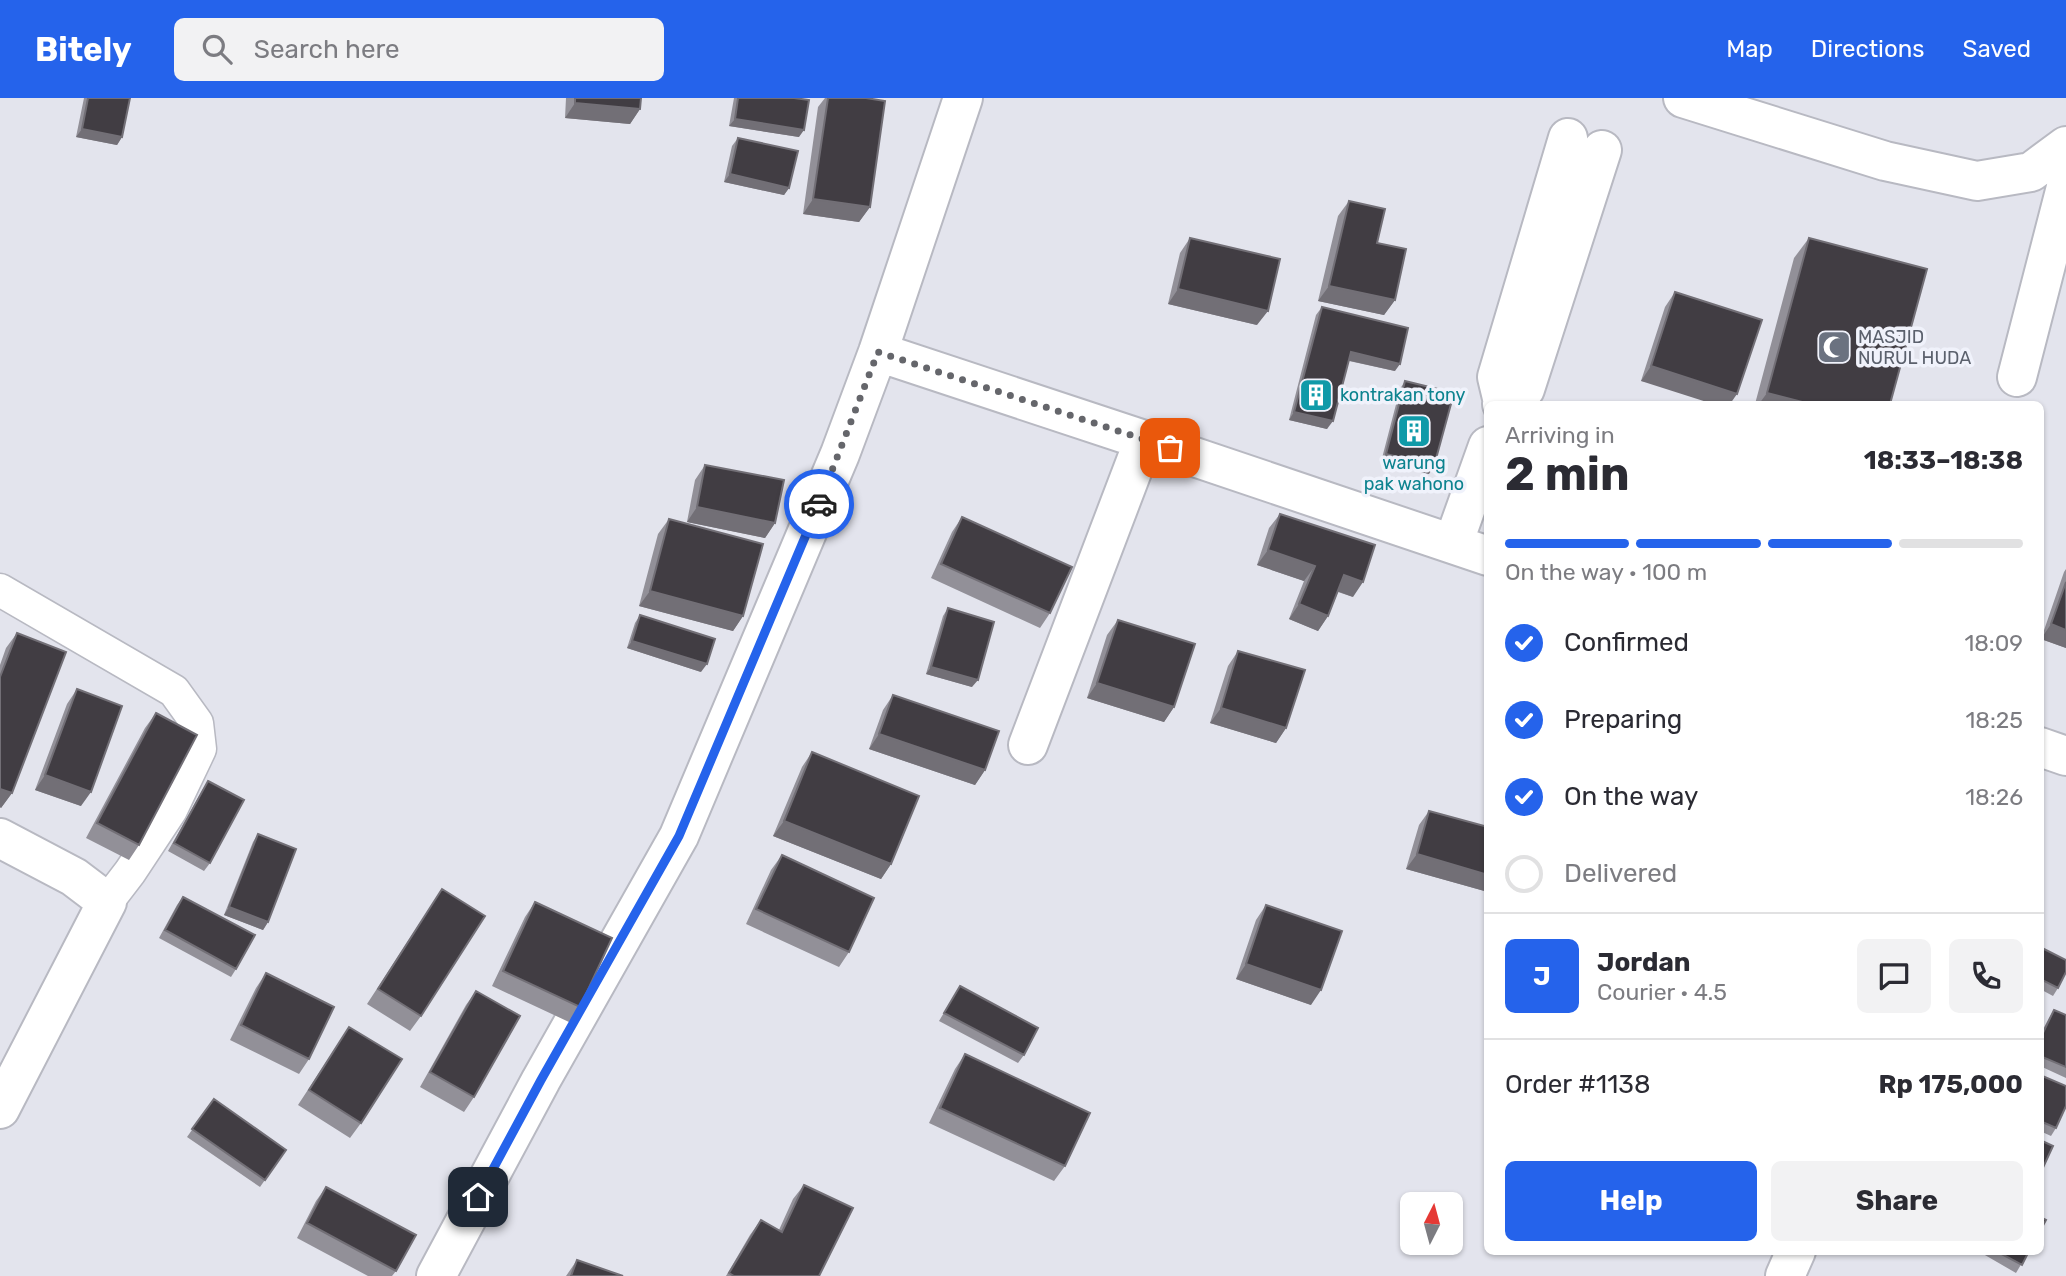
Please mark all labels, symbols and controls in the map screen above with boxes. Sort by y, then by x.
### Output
search box [174,18,664,81]
text: Bitely [35,30,132,69]
icon: search [198,30,236,68]
text: Search here [254,34,400,65]
text: Map [1726,35,1773,63]
text: Directions [1811,35,1924,63]
text: Saved [1962,35,2031,63]
place label: MASJID NURUL HUDA [1858,326,1971,369]
mosque icon: MASJID NURUL HUDA [1815,328,1853,366]
building icon: kontrakan tony [1297,376,1335,414]
place label: kontrakan tony [1340,384,1466,406]
building icon: warung pak wahono [1395,412,1433,450]
pin [1140,418,1200,478]
text: Arriving in [1505,421,1615,449]
icon: bag [1151,429,1189,467]
text: 18:33–18:38 [1864,445,2023,476]
text: 2 min [1505,447,1630,502]
place label: warung pak wahono [1364,452,1464,495]
courier [784,469,854,539]
icon: car [800,485,838,523]
text: On the way · 100 m [1505,558,1707,586]
icon: check [1505,624,1543,662]
text: Confirmed [1564,627,1689,658]
text: 18:09 [1964,629,2023,657]
icon: check [1505,701,1543,739]
text: Preparing [1564,704,1682,735]
text: 18:25 [1965,706,2023,734]
icon: check [1505,778,1543,816]
text: On the way [1564,781,1698,812]
text: 18:26 [1965,783,2023,811]
text: Delivered [1564,858,1677,889]
button: chat [1857,939,1931,1013]
button: phone [1949,939,2023,1013]
text: Jordan [1597,947,1690,978]
text: J [1533,961,1551,992]
text: Courier · 4.5 [1597,978,1727,1006]
text: Order #1138 [1505,1069,1650,1100]
text: Rp 175,000 [1878,1069,2023,1100]
button: Help [1505,1161,1757,1241]
button: Share [1771,1161,2023,1241]
pin [448,1167,508,1227]
icon: home [459,1178,497,1216]
north arrow [1400,1192,1463,1255]
map controls [1400,1192,1463,1255]

